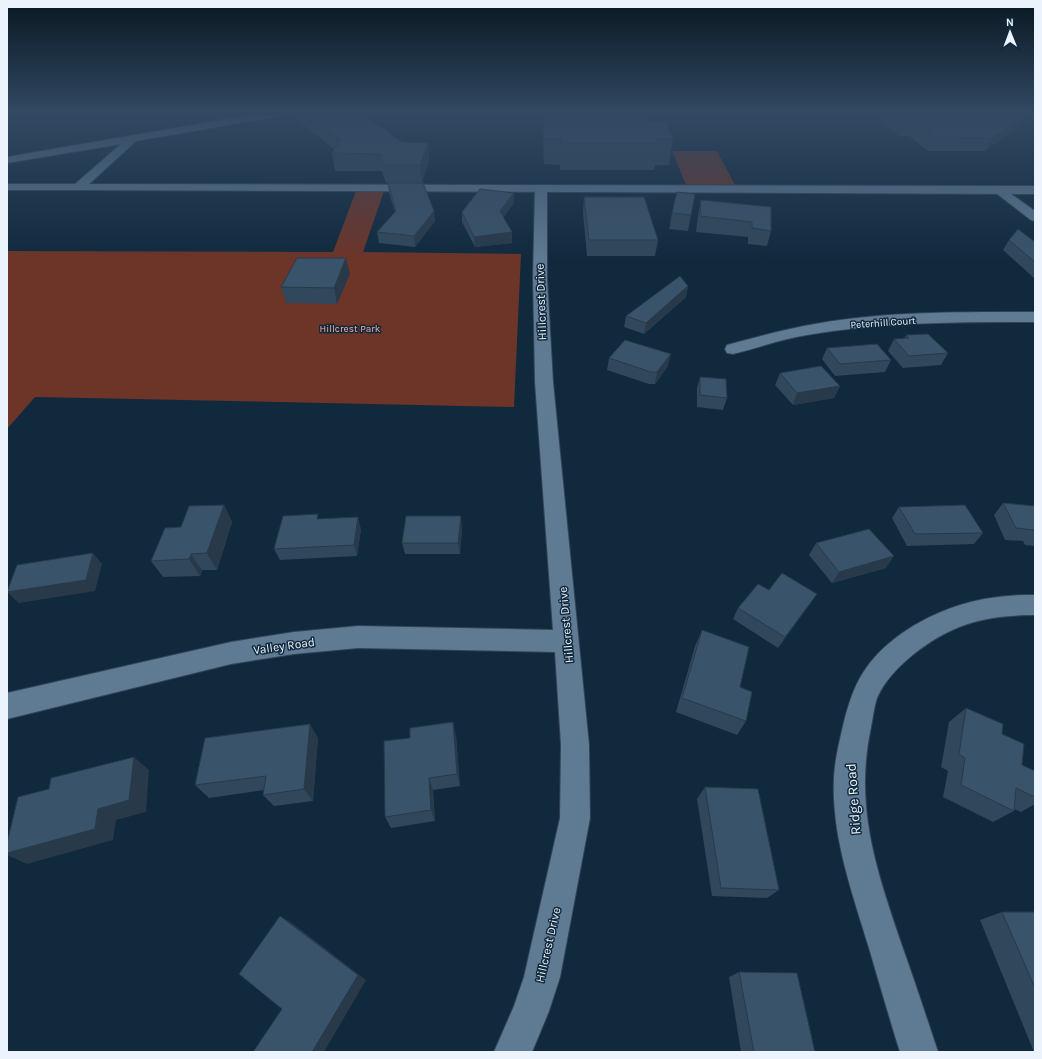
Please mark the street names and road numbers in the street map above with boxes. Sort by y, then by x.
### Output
street label: Hillcrest Drive [533,263,549,341]
street label: Peterhill Court [850,315,916,331]
street label: Hillcrest Drive [556,586,576,664]
street label: Valley Road [252,635,316,657]
street label: Ridge Road [843,763,864,835]
street label: Hillcrest Drive [533,906,563,984]

